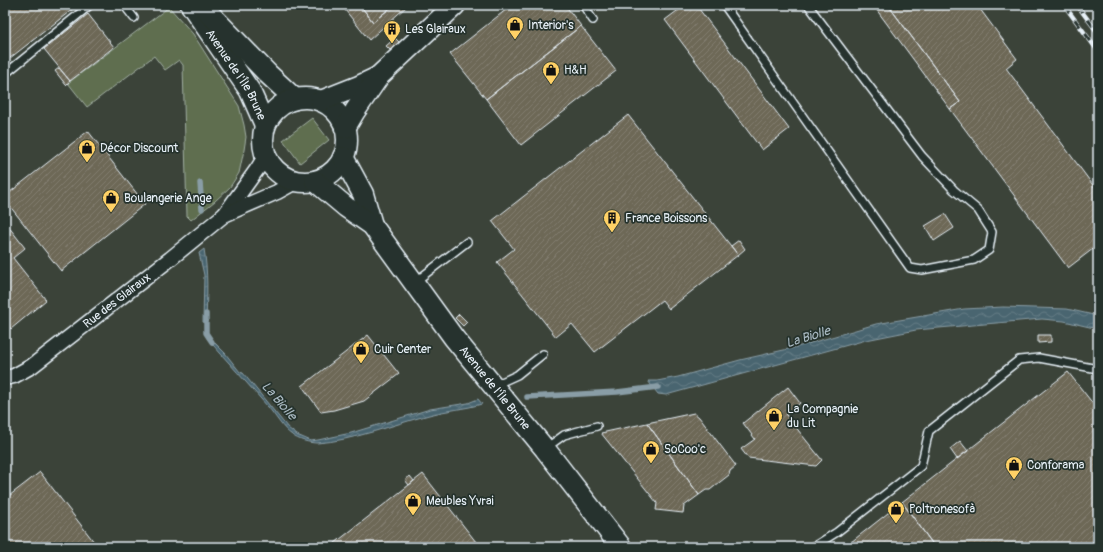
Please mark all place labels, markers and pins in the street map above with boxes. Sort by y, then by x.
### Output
shop icon: Interior's [505,15,525,40]
place label: Interior's [528,18,574,33]
building icon: Les Glairaux [382,19,402,44]
place label: Les Glairaux [405,22,466,37]
shop icon: H&H [541,60,561,85]
place label: H&H [564,63,587,78]
shop icon: Décor Discount [77,138,97,163]
place label: Décor Discount [100,141,179,156]
shop icon: Boulangerie Ange [101,188,121,213]
place label: Boulangerie Ange [124,191,212,206]
building icon: France Boissons [602,208,622,233]
place label: France Boissons [625,211,708,226]
shop icon: Cuir Center [351,339,371,364]
place label: Cuir Center [374,342,432,357]
place label: La Compagnie du Lit [787,402,858,431]
shop icon: La Compagnie du Lit [764,406,784,431]
shop icon: SoCoo'c [641,439,661,464]
place label: SoCoo'c [664,442,706,457]
shop icon: Conforama [1004,455,1024,480]
place label: Conforama [1027,458,1085,473]
shop icon: Meubles Yvrai [403,491,423,516]
place label: Meubles Yvrai [426,494,494,509]
shop icon: Poltronesofà [886,499,906,524]
place label: Poltronesofà [909,502,976,517]

